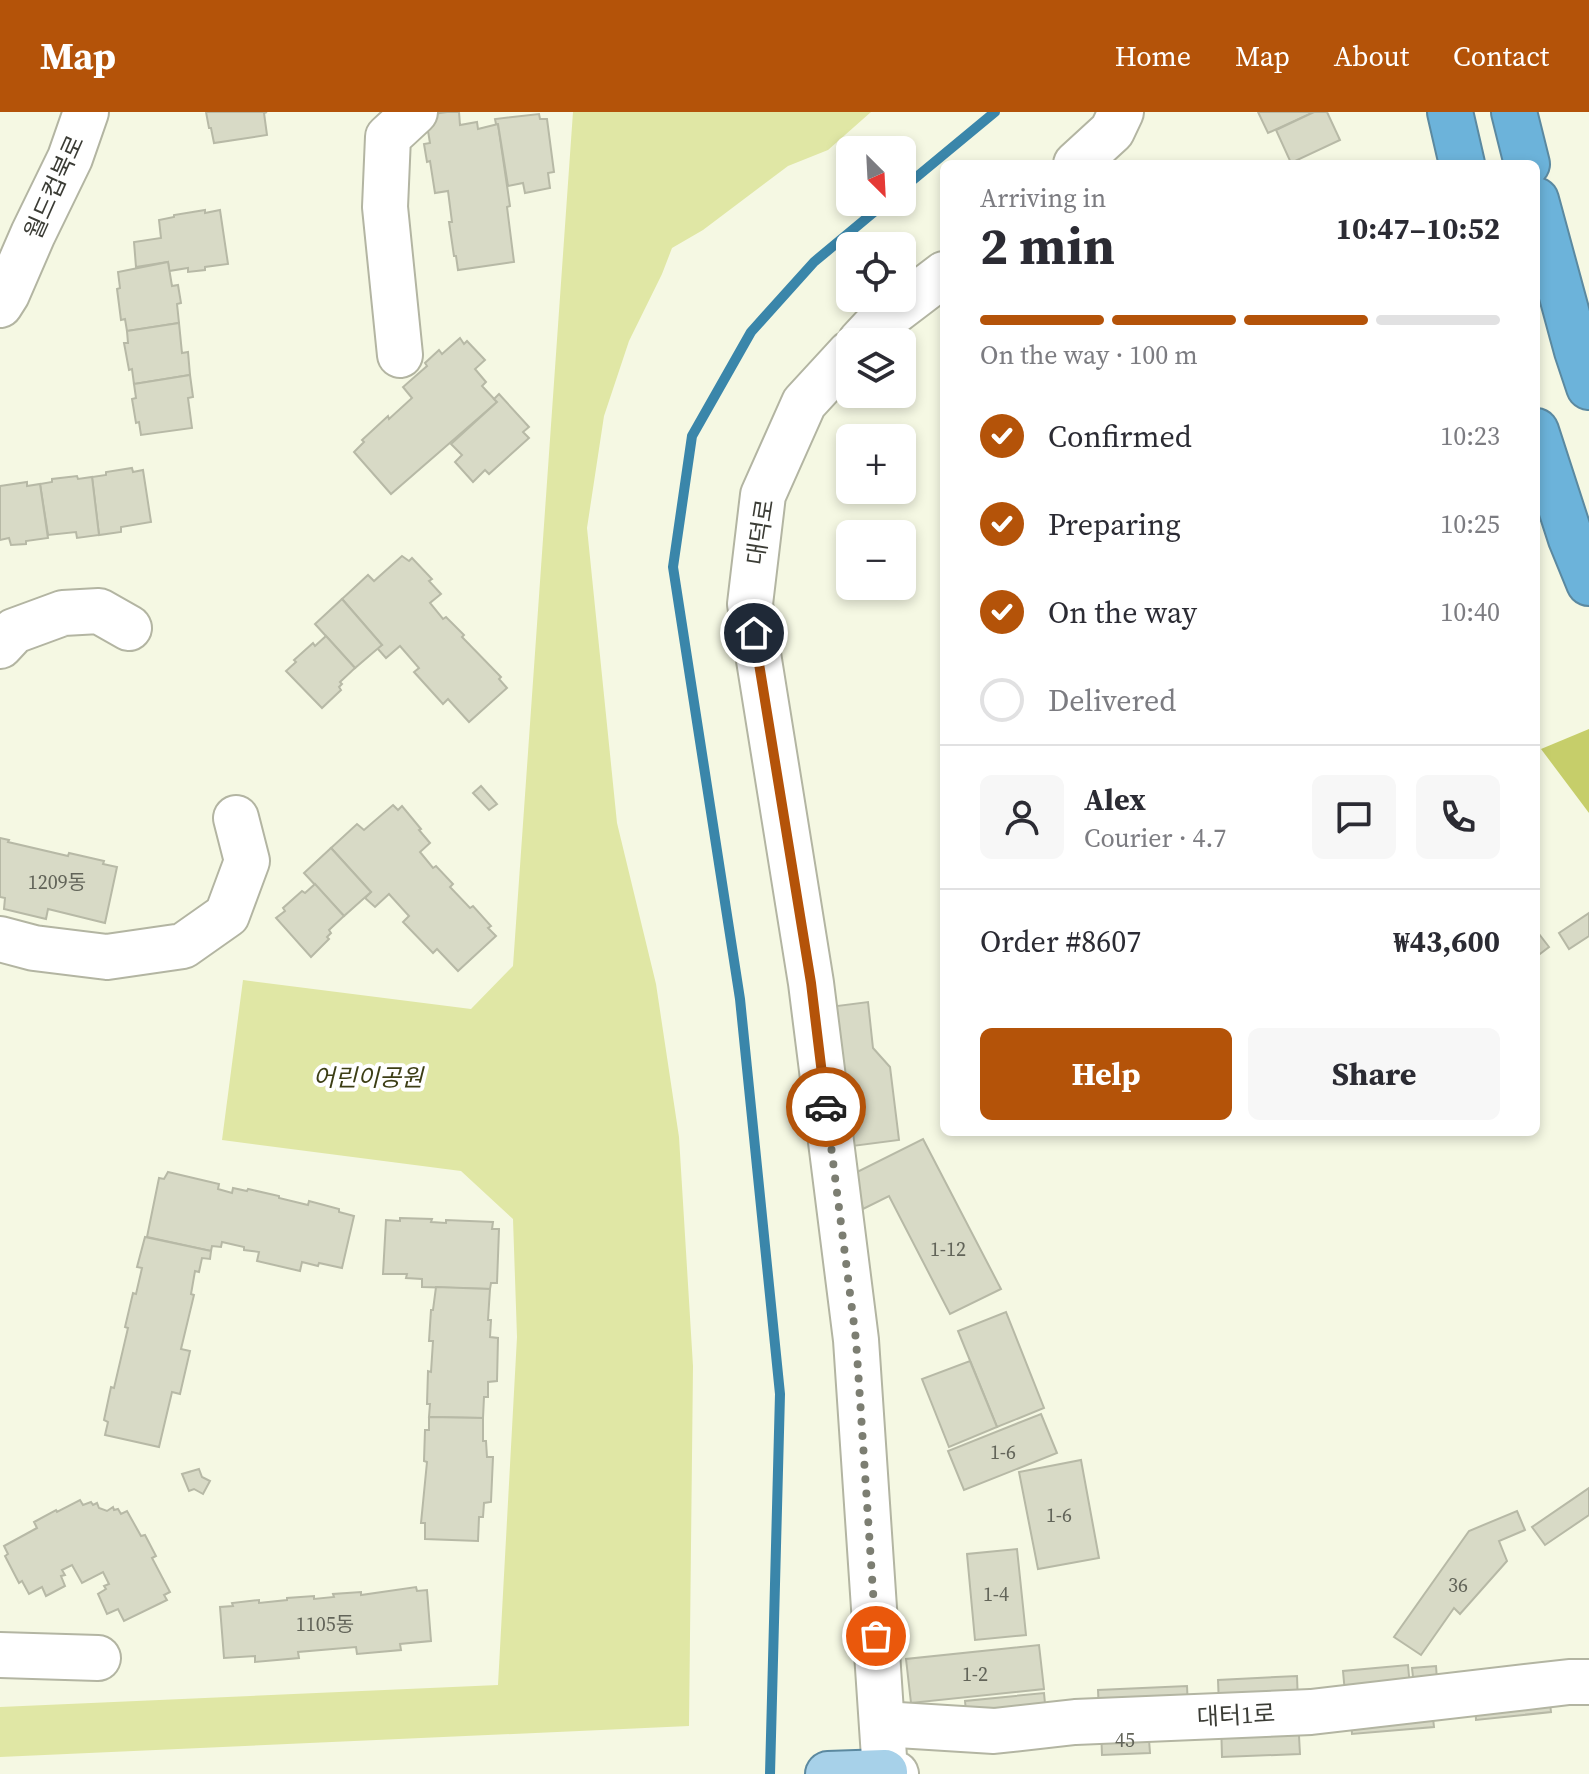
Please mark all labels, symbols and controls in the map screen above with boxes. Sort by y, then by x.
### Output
text: Map [40,30,116,82]
text: Home [1115,37,1191,75]
text: Map [1235,37,1290,75]
text: About [1334,37,1409,75]
text: Contact [1453,37,1549,75]
street label: 월드컵북로 [16,130,92,244]
north arrow [836,136,916,216]
map controls [836,136,916,600]
text: Arriving in [980,180,1106,216]
text: 10:47–10:52 [1336,208,1500,249]
text: 2 min [980,210,1115,281]
button: locate [836,232,916,312]
button: layers [836,328,916,408]
text: On the way · 100 m [980,337,1198,373]
icon: check [980,414,1024,458]
text: Confirmed [1048,416,1192,457]
text: 10:23 [1440,418,1500,454]
button: + [836,424,916,504]
street label: 대덕로 [739,497,781,567]
icon: check [980,502,1024,546]
text: Preparing [1048,504,1181,545]
text: 10:25 [1440,506,1500,542]
button: − [836,520,916,600]
icon: check [980,590,1024,634]
text: On the way [1048,592,1197,633]
text: 10:40 [1440,594,1500,630]
pin [720,599,788,667]
icon: home [732,611,776,655]
text: Delivered [1048,680,1176,721]
button: person [980,775,1064,859]
button: chat [1312,775,1396,859]
button: phone [1416,775,1500,859]
text: Alex [1084,779,1146,820]
text: Courier · 4.7 [1084,820,1226,856]
house number: 1209동 [28,868,86,896]
text: Order #8607 [980,921,1141,962]
text: ₩43,600 [1393,921,1500,962]
button: Help [980,1028,1232,1120]
button: Share [1248,1028,1500,1120]
park label: 어린이공원 [313,1061,425,1094]
courier [786,1067,866,1147]
icon: car [804,1085,848,1129]
house number: 1-12 [930,1235,966,1263]
house number: 1-6 [990,1438,1016,1466]
house number: 1-6 [1046,1501,1072,1529]
house number: 36 [1448,1571,1468,1599]
house number: 1-4 [983,1580,1009,1608]
pin [842,1602,910,1670]
house number: 1105동 [296,1610,354,1638]
icon: bag [854,1614,898,1658]
house number: 1-2 [962,1660,988,1688]
street label: 대터1로 [1196,1696,1276,1734]
house number: 45 [1115,1726,1135,1754]

